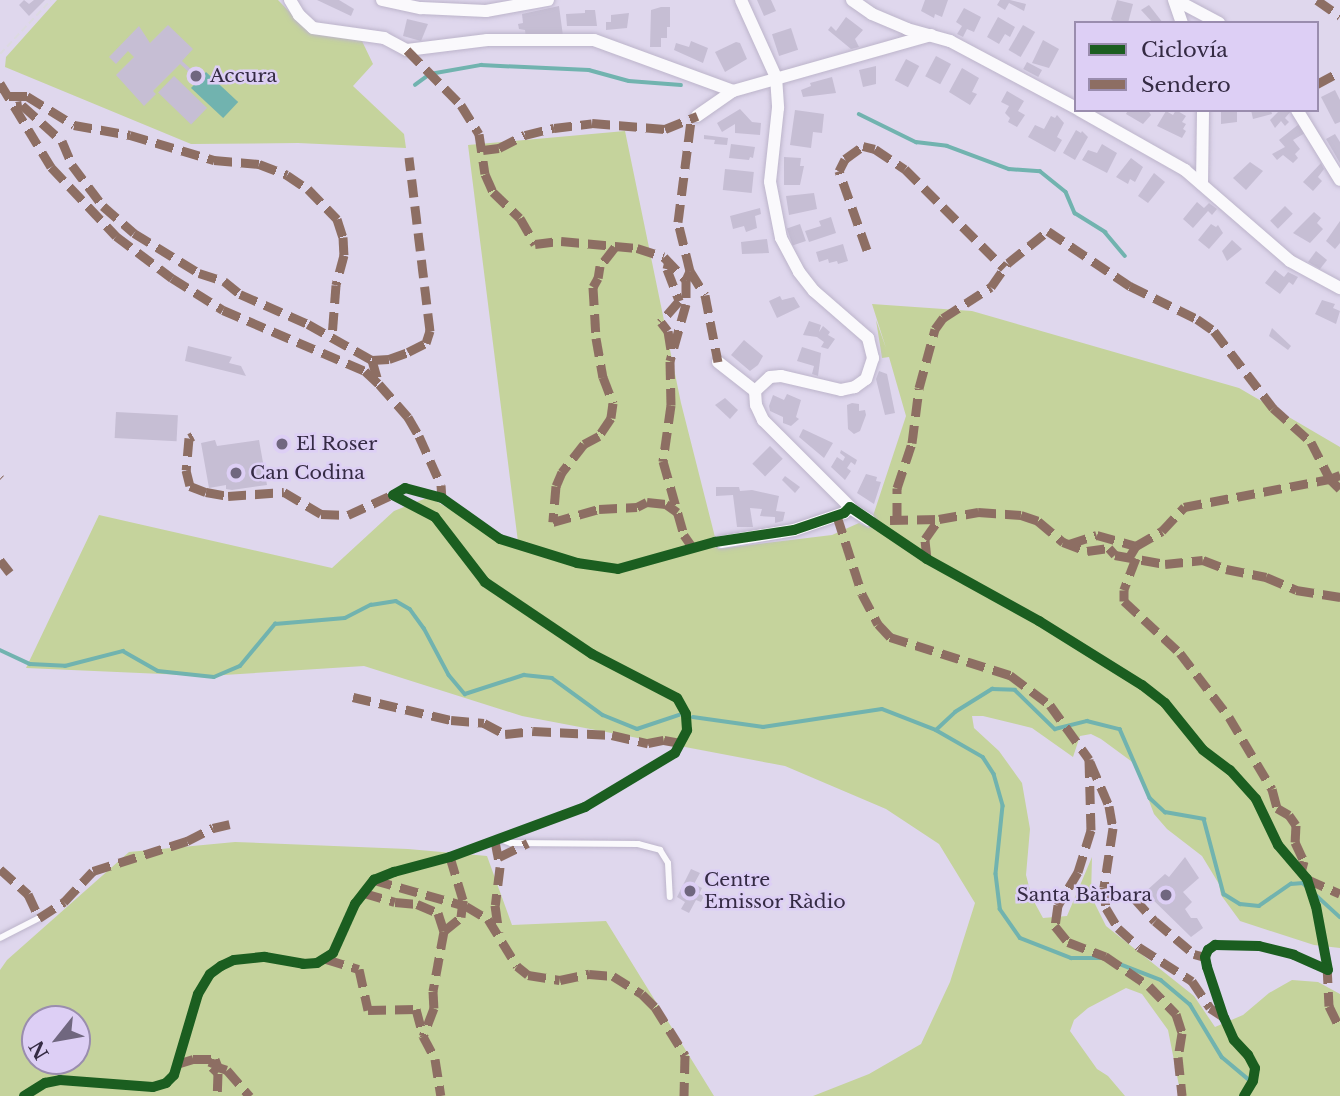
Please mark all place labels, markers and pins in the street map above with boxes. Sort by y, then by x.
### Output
place label: Accura [210,65,277,87]
marker: Accura [188,68,204,84]
place label: El Roser [296,433,377,455]
marker: El Roser [274,436,290,452]
place label: Can Codina [250,462,365,484]
marker: Can Codina [228,465,244,481]
place label: Centre Emissor Ràdio [704,869,846,913]
marker: Centre Emissor Ràdio [682,883,698,899]
place label: Santa Bàrbara [1016,884,1152,906]
marker: Santa Bàrbara [1158,887,1174,903]

